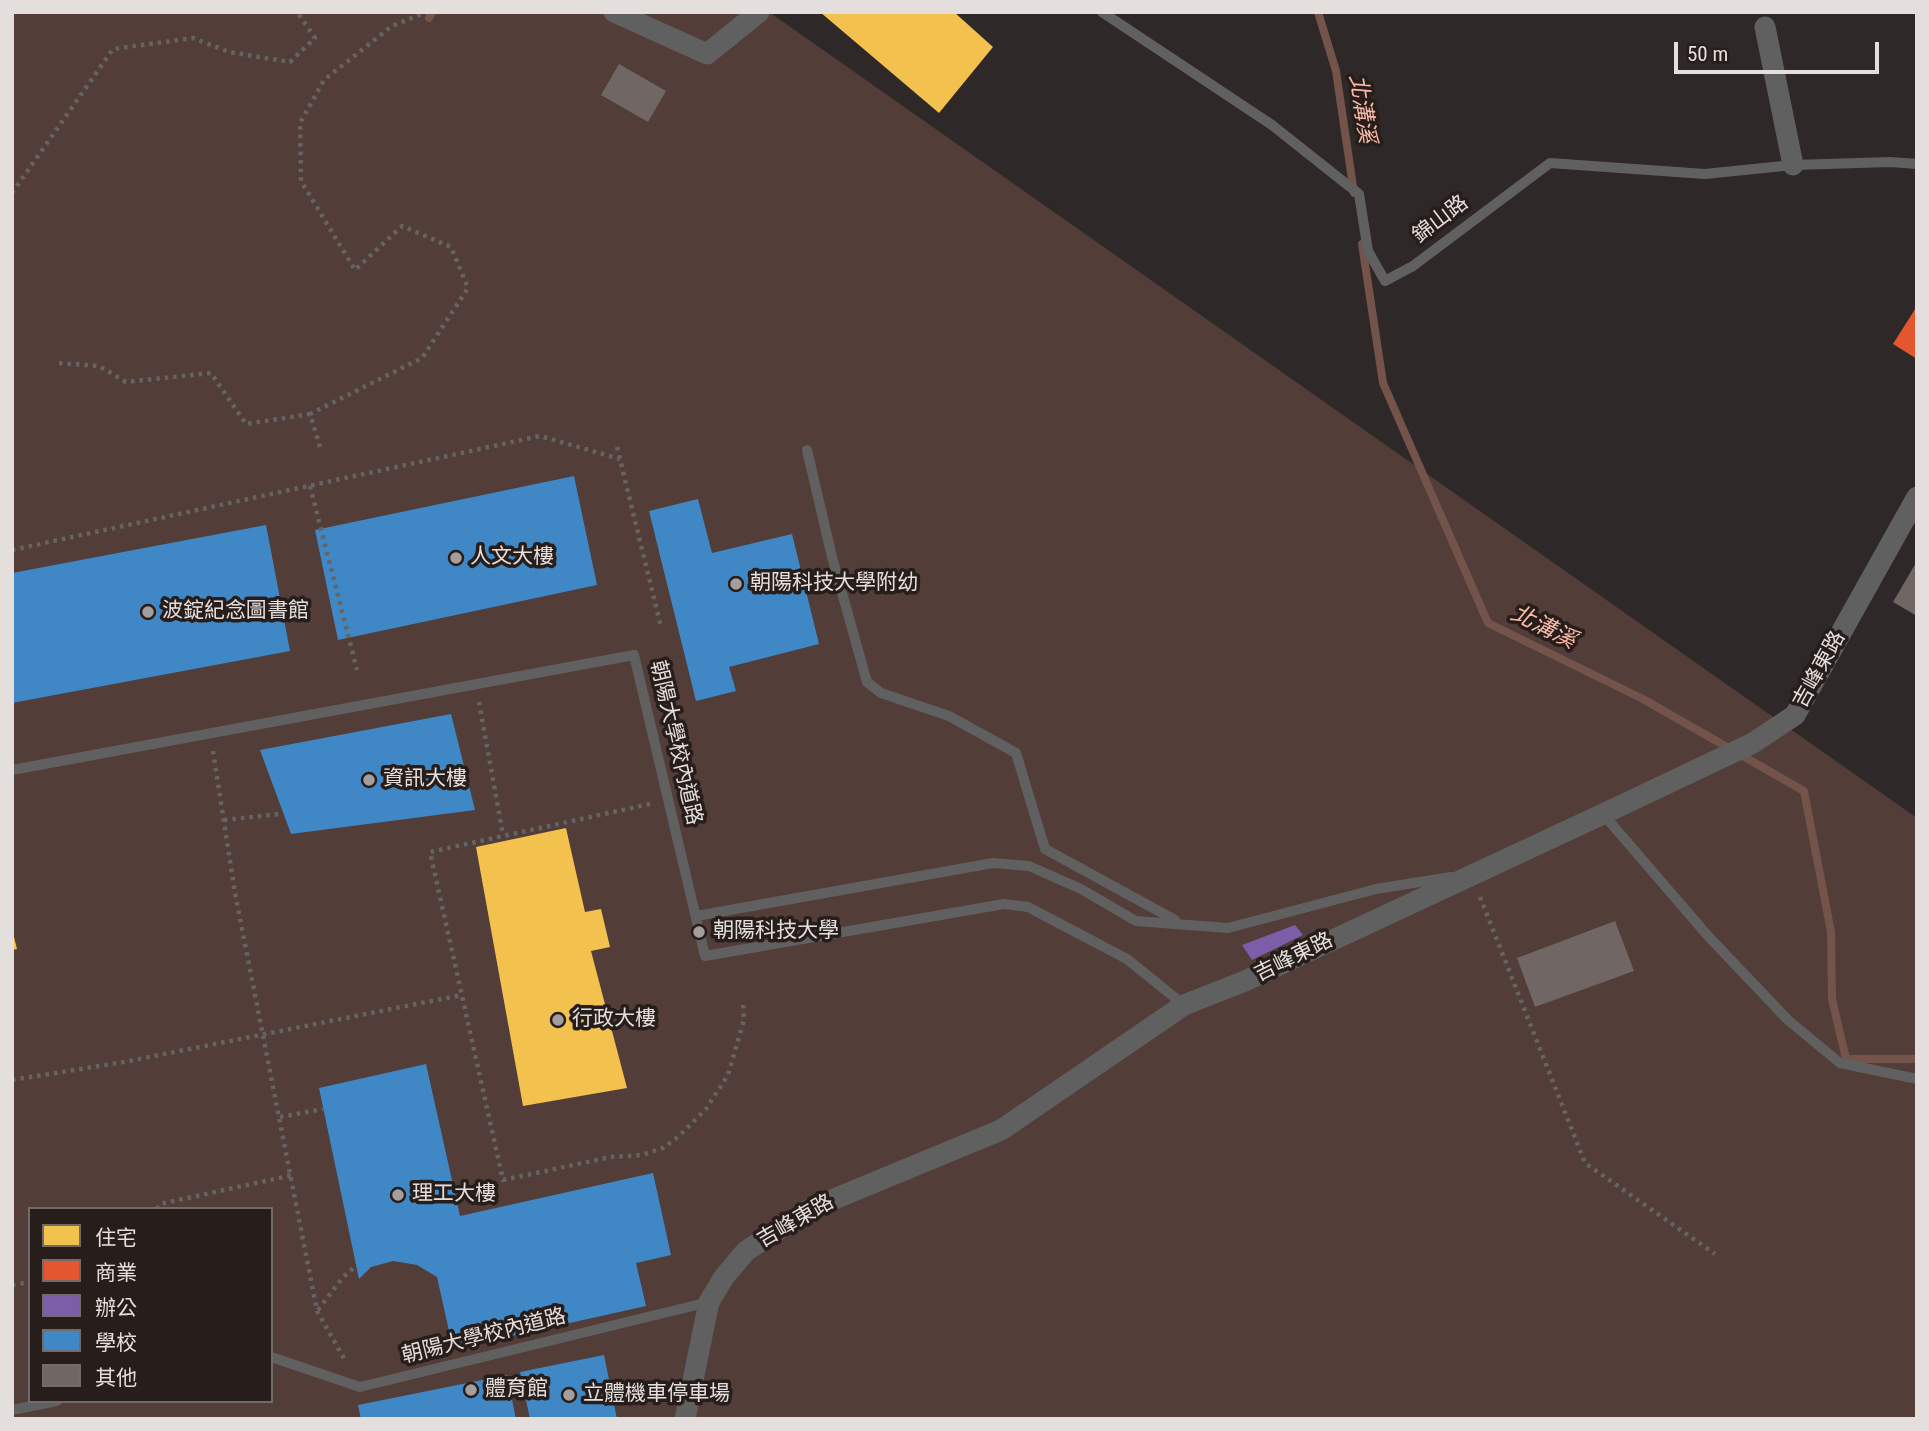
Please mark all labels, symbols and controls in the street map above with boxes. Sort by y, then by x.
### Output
scale bar [1677,28,1882,72]
text: 50 m [1687,42,1728,66]
water label: 北溝溪 [1342,73,1380,145]
street label: 錦山路 [1408,191,1474,249]
place label: 人文大樓 [470,545,554,571]
marker: 人文大樓 [448,550,464,566]
place label: 朝陽科技大學附幼 [750,571,918,597]
marker: 朝陽科技大學附幼 [728,576,744,592]
place label: 波錠紀念圖書館 [162,599,309,625]
water label: 北溝溪 [1506,600,1580,656]
marker: 波錠紀念圖書館 [140,604,156,620]
street label: 吉峰東路 [1789,627,1851,713]
street label: 朝陽大學校內道路 [644,658,706,828]
place label: 資訊大樓 [383,767,467,793]
marker: 資訊大樓 [361,772,377,788]
place label: 朝陽科技大學 [713,919,839,945]
marker: 朝陽科技大學 [691,924,707,940]
street label: 吉峰東路 [1251,928,1337,988]
place label: 行政大樓 [572,1007,656,1033]
marker: 行政大樓 [550,1012,566,1028]
place label: 理工大樓 [412,1182,496,1208]
marker: 理工大樓 [390,1187,406,1203]
street label: 吉峰東路 [753,1190,839,1254]
legend [28,1207,273,1403]
text: 住宅 [95,1226,137,1250]
text: 商業 [95,1261,137,1285]
text: 辦公 [95,1296,137,1320]
street label: 朝陽大學校內道路 [399,1304,569,1370]
text: 學校 [95,1331,137,1355]
text: 其他 [95,1366,137,1390]
place label: 體育館 [485,1377,548,1403]
marker: 體育館 [463,1382,479,1398]
place label: 立體機車停車場 [583,1382,730,1408]
marker: 立體機車停車場 [561,1387,577,1403]

